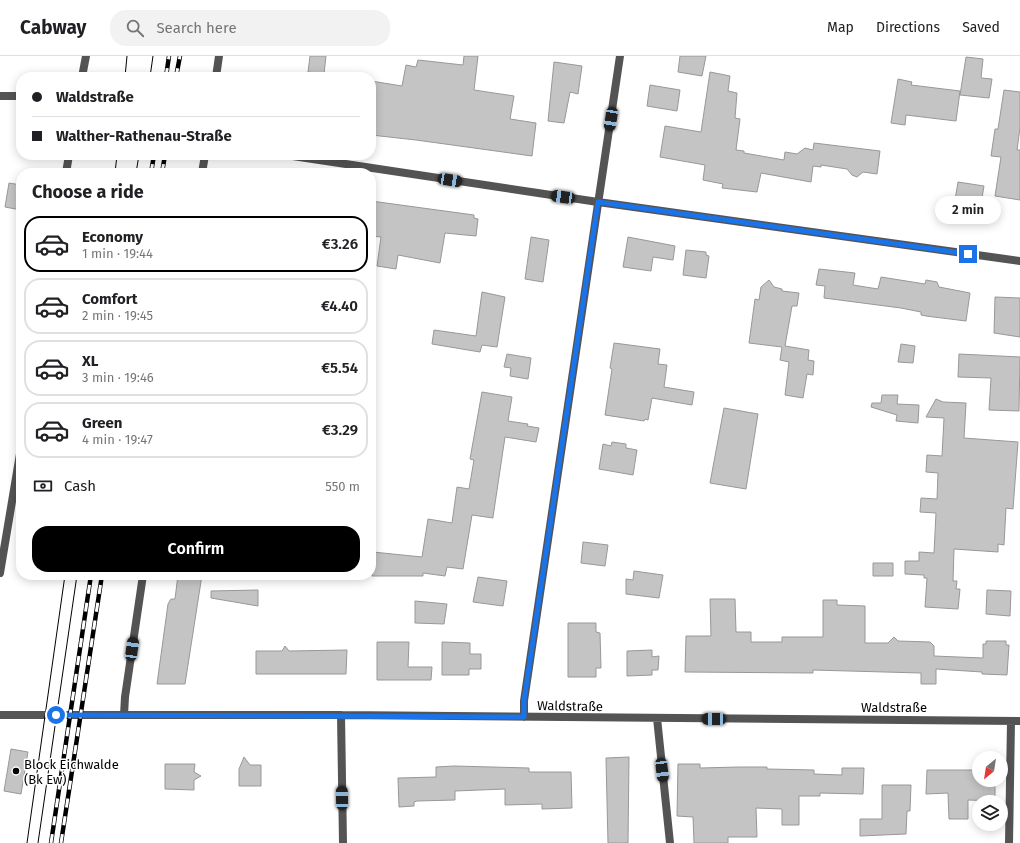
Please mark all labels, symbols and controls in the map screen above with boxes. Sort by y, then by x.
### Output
search box [110,10,390,46]
text: Cabway [20,16,86,39]
icon: search [124,17,146,39]
text: Search here [156,19,237,37]
text: Map [827,19,854,36]
text: Directions [876,19,940,36]
text: Saved [962,19,1000,36]
text: Waldstraße [56,88,134,106]
car [603,106,619,132]
text: Walther-Rathenau-Straße [56,127,232,145]
car [437,172,463,188]
text: Choose a ride [32,181,144,203]
car [550,189,576,205]
callout: 2 min [935,196,1001,224]
text: 2 min [952,202,984,217]
icon: car [34,226,70,262]
text: Economy [82,228,143,246]
text: €3.26 [322,235,358,253]
route end [959,245,977,263]
text: 1 min · 19:44 [82,246,153,261]
icon: car [34,288,70,324]
text: Comfort [82,290,138,308]
text: €4.40 [321,297,358,315]
text: 2 min · 19:45 [82,308,153,323]
icon: car [34,350,70,386]
text: XL [82,352,98,370]
text: €5.54 [321,359,358,377]
text: 3 min · 19:46 [82,370,154,385]
icon: car [34,412,70,448]
text: Green [82,414,122,432]
text: €3.29 [322,421,358,439]
text: 4 min · 19:47 [82,432,153,447]
icon: cash [32,475,54,497]
text: Cash [64,477,96,495]
text: 550 m [325,479,360,494]
button: Confirm [32,526,360,572]
car [124,636,140,662]
street label: Waldstraße [537,698,603,714]
street label: Waldstraße [861,700,927,715]
route start [47,706,65,724]
car [702,713,726,725]
north arrow [972,751,1008,787]
map controls [972,751,1008,831]
place label: Block Eichwalde (Bk Ew) [24,757,119,787]
car [655,757,669,783]
marker: Block Eichwalde (Bk Ew) [11,766,21,776]
car [336,786,348,810]
button: layers [972,795,1008,831]

